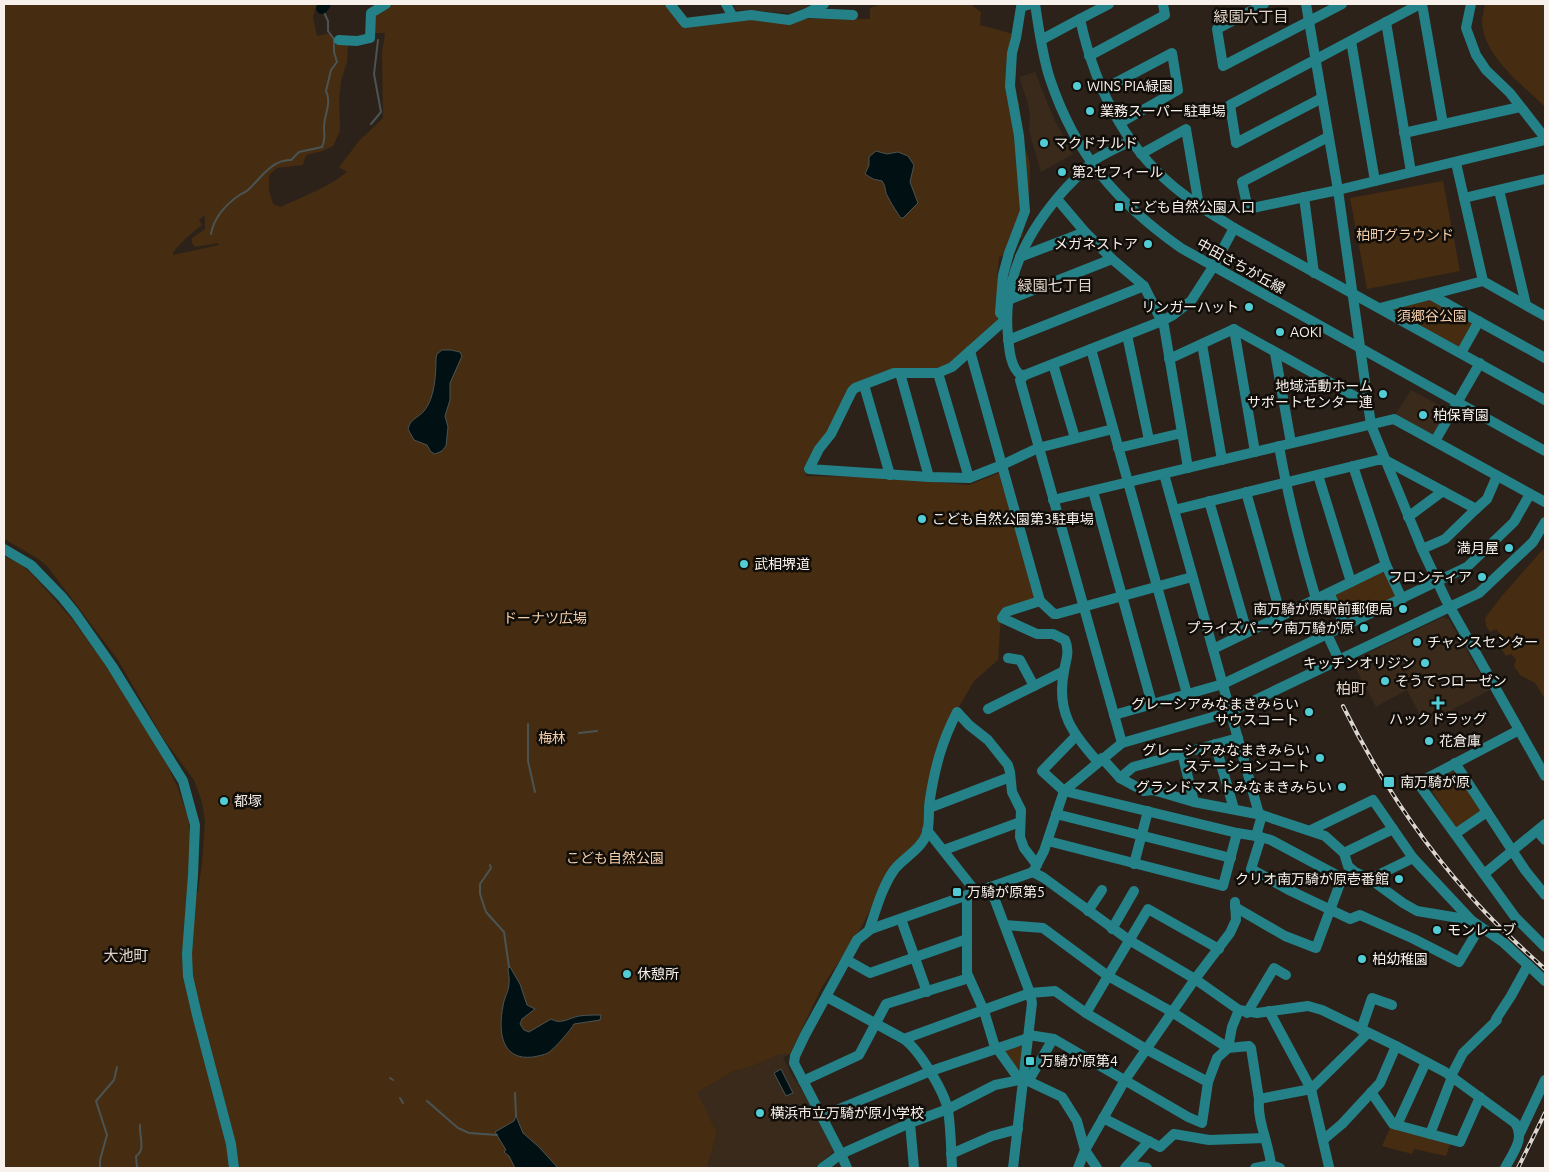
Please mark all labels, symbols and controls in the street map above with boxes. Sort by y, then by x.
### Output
district label: 緑園六丁目 [1213,8,1289,25]
place label: WINS PIA緑園 [1087,78,1173,94]
marker: WINS PIA緑園 [1071,80,1083,92]
place label: 業務スーパー駐車場 [1100,103,1226,119]
marker: 業務スーパー駐車場 [1084,105,1096,117]
place label: マクドナルド [1054,135,1138,151]
marker: マクドナルド [1038,137,1050,149]
place label: 第2セフィール [1072,164,1164,180]
marker: 第2セフィール [1056,166,1068,178]
place label: こども自然公園入口 [1129,199,1255,215]
marker: こども自然公園入口 [1113,201,1125,213]
park label: 柏町グラウンド [1356,227,1454,243]
street label: 中田さちが丘線 [1194,235,1288,297]
place label: メガネストア [1054,236,1138,252]
marker: メガネストア [1142,238,1154,250]
district label: 緑園七丁目 [1017,277,1093,294]
place label: リンガーハット [1141,299,1239,315]
marker: リンガーハット [1243,301,1255,313]
park label: 須郷谷公園 [1397,308,1467,324]
place label: AOKI [1290,324,1322,340]
marker: AOKI [1274,326,1286,338]
place label: 地域活動ホーム サポートセンター連 [1247,378,1373,410]
marker: 地域活動ホーム サポートセンター連 [1377,388,1389,400]
place label: 柏保育園 [1433,407,1489,423]
marker: 柏保育園 [1417,409,1429,421]
place label: こども自然公園第3駐車場 [932,511,1094,527]
marker: こども自然公園第3駐車場 [916,513,928,525]
place label: 満月屋 [1457,540,1499,556]
marker: 満月屋 [1503,542,1515,554]
place label: 武相堺道 [754,556,810,572]
marker: 武相堺道 [738,558,750,570]
place label: フロンティア [1389,569,1472,585]
marker: フロンティア [1476,571,1488,583]
place label: 南万騎が原駅前郵便局 [1253,601,1393,617]
marker: 南万騎が原駅前郵便局 [1397,603,1409,615]
park label: ドーナツ広場 [503,610,587,626]
place label: プライズパーク南万騎が原 [1186,620,1354,636]
marker: プライズパーク南万騎が原 [1358,622,1370,634]
place label: チャンスセンター [1427,634,1539,650]
marker: チャンスセンター [1411,636,1423,648]
place label: キッチンオリジン [1303,655,1415,671]
marker: キッチンオリジン [1419,657,1431,669]
place label: そうてつローゼン [1395,673,1507,689]
marker: そうてつローゼン [1379,675,1391,687]
district label: 柏町 [1336,680,1366,697]
place label: グレーシアみなまきみらい サウスコート [1131,696,1299,728]
marker: ハックドラッグ [1432,697,1444,709]
marker: グレーシアみなまきみらい サウスコート [1303,706,1315,718]
place label: ハックドラッグ [1389,711,1487,727]
park label: 梅林 [538,730,566,746]
place label: 花倉庫 [1439,733,1481,749]
marker: 花倉庫 [1423,735,1435,747]
place label: グレーシアみなまきみらい ステーションコート [1142,742,1310,774]
marker: グレーシアみなまきみらい ステーションコート [1314,752,1326,764]
place label: 南万騎が原 [1400,774,1470,790]
marker: 南万騎が原 [1382,775,1396,789]
place label: グランドマストみなまきみらい [1136,779,1332,795]
marker: グランドマストみなまきみらい [1336,781,1348,793]
place label: 都塚 [234,793,262,809]
marker: 都塚 [218,795,230,807]
park label: こども自然公園 [566,850,664,866]
place label: クリオ南万騎が原壱番館 [1235,871,1389,887]
marker: クリオ南万騎が原壱番館 [1393,873,1405,885]
place label: 万騎が原第5 [967,884,1045,900]
marker: 万騎が原第5 [951,886,963,898]
place label: モンレーブ [1447,922,1516,938]
marker: モンレーブ [1431,924,1443,936]
district label: 大池町 [103,947,149,964]
place label: 柏幼稚園 [1372,951,1428,967]
marker: 柏幼稚園 [1356,953,1368,965]
place label: 休憩所 [637,966,679,982]
marker: 休憩所 [621,968,633,980]
place label: 万騎が原第4 [1040,1053,1118,1069]
marker: 万騎が原第4 [1024,1055,1036,1067]
place label: 横浜市立万騎が原小学校 [770,1105,924,1121]
marker: 横浜市立万騎が原小学校 [754,1107,766,1119]

